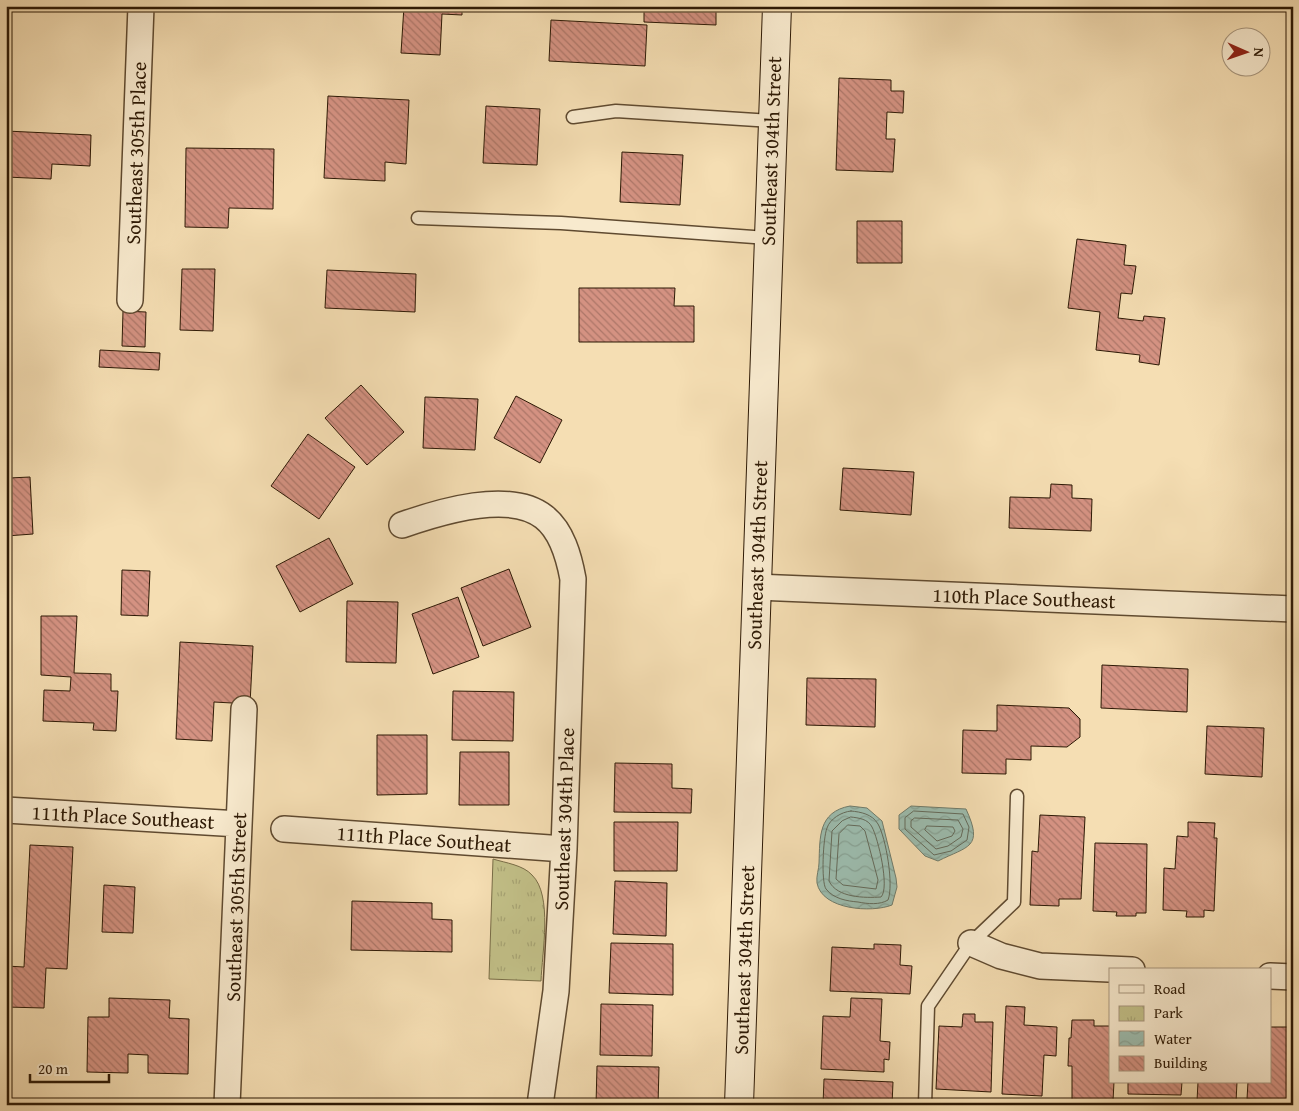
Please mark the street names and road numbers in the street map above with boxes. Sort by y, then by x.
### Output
street label: Southeast 304th Street [753,56,788,246]
street label: Southeast 305th Place [118,61,153,245]
street label: Southeast 304th Street [739,460,774,650]
street label: 110th Place Southeast [932,580,1116,615]
street label: Southeast 304th Place [546,727,581,911]
street label: 111th Place Southeast [31,797,215,836]
street label: Southeast 305th Street [218,812,253,1002]
street label: 111th Place Southeat [336,818,512,859]
street label: Southeast 304th Street [726,865,761,1055]

